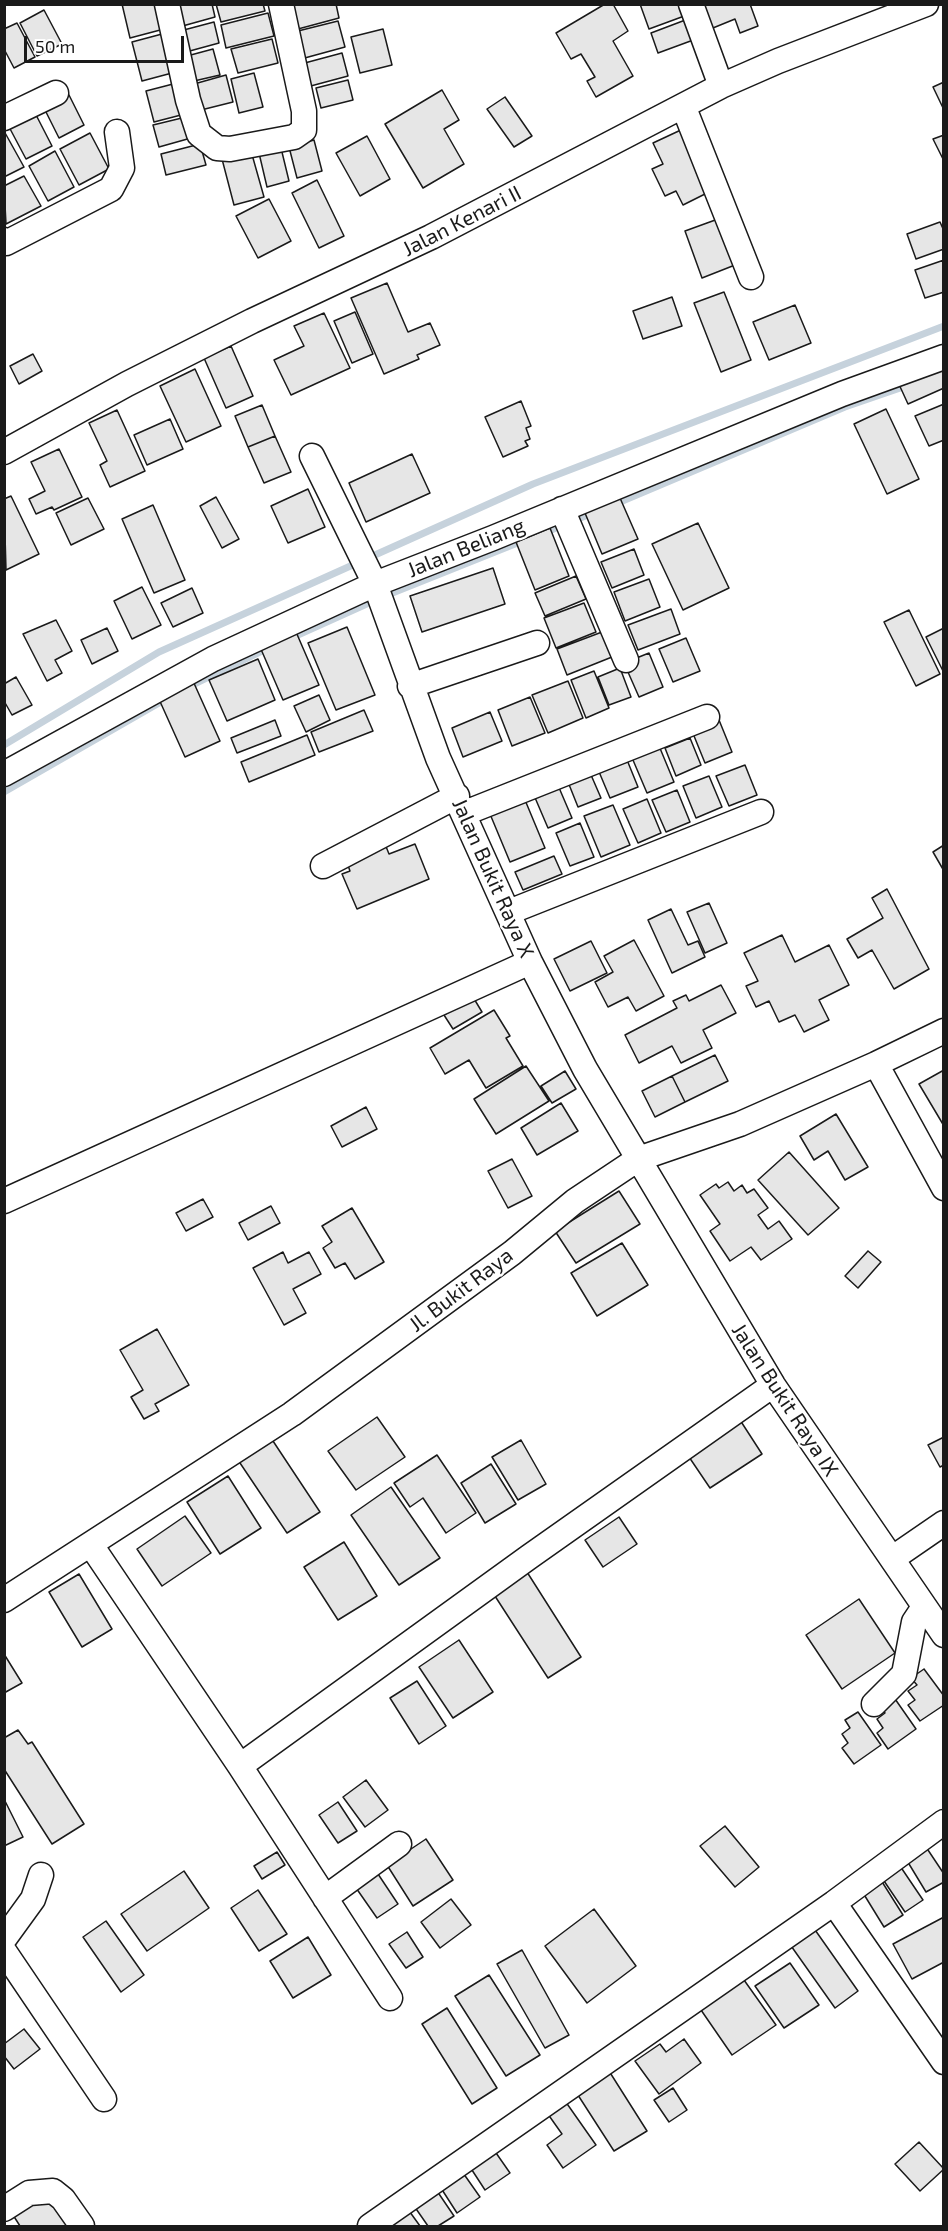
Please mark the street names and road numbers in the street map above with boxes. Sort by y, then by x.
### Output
street label: Jalan Kenari II [398,180,526,262]
street label: Jalan Beliang [404,513,528,583]
street label: Jalan Bukit Raya X [447,795,539,961]
street label: Jl. Bukit Raya [404,1243,518,1337]
street label: Jalan Bukit Raya IX [726,1319,844,1481]

